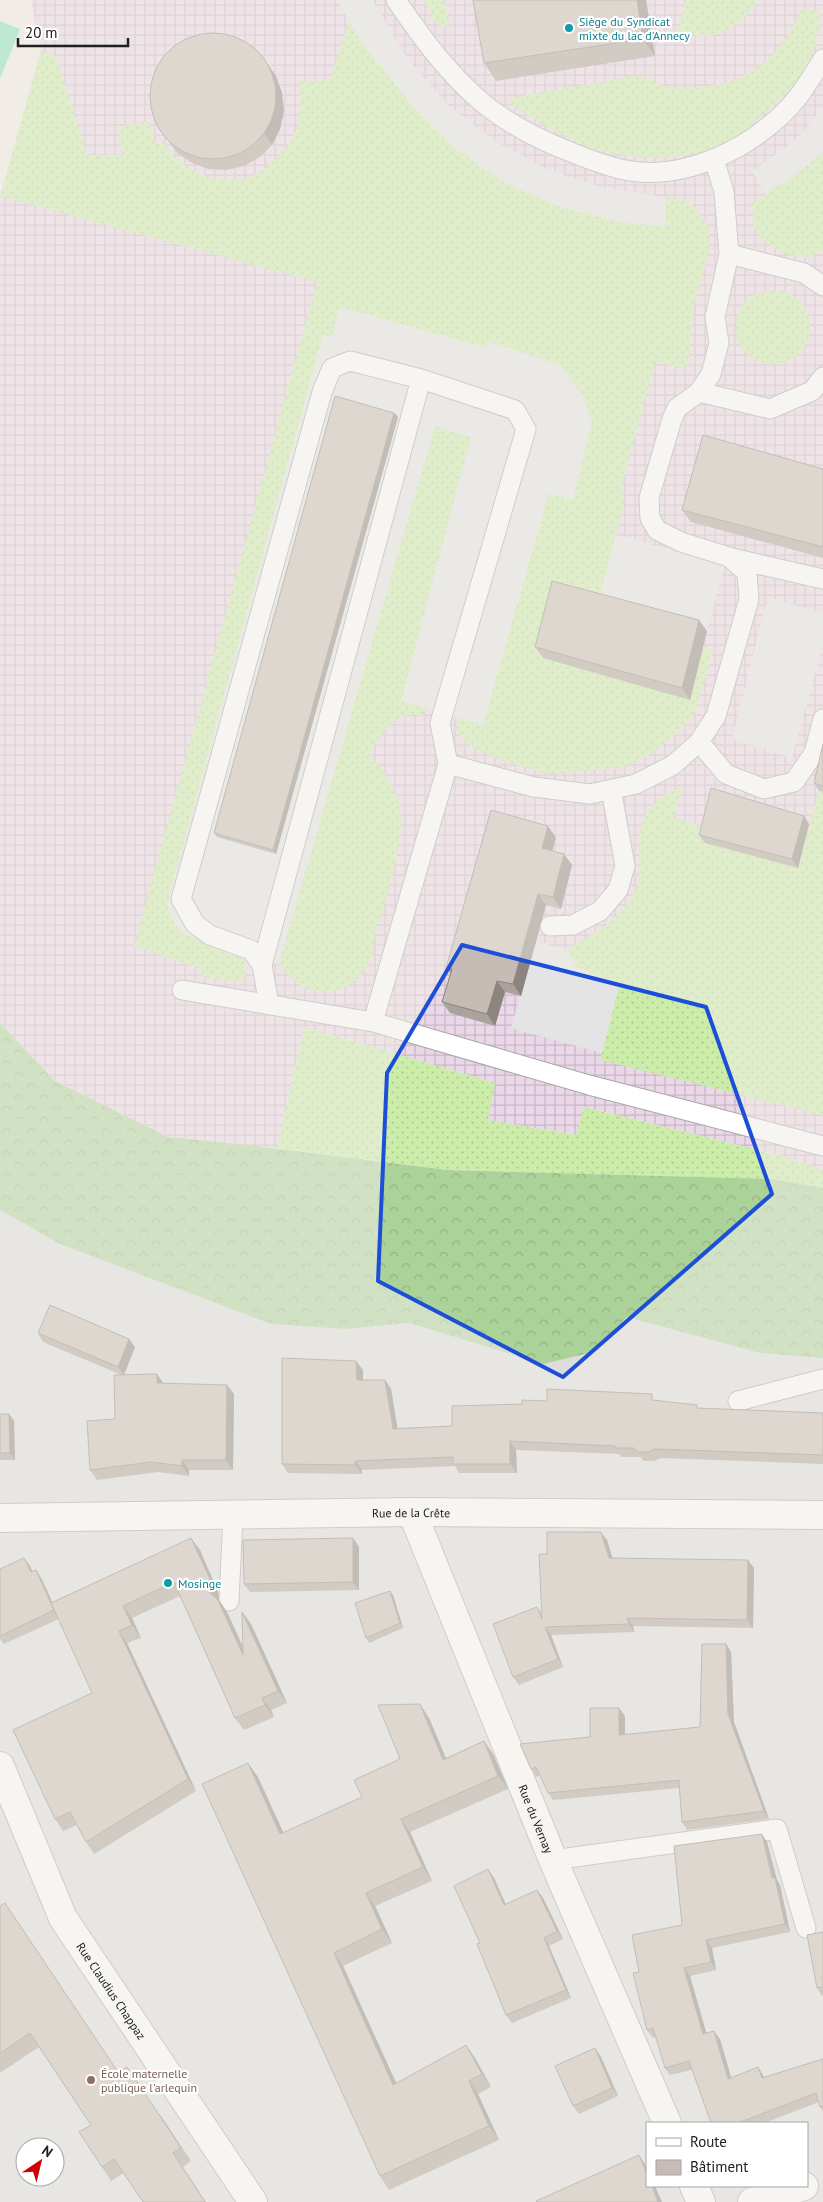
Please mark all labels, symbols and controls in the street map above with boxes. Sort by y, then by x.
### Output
place label: Siège du Syndicat mixte du lac d'Annecy [579,14,690,43]
scale bar [18,15,128,47]
marker: Siège du Syndicat mixte du lac d'Annecy [563,22,575,34]
text: 20 m [25,23,58,42]
street label: Rue de la Crête [372,1504,450,1520]
place label: Mosinge [178,1576,221,1591]
marker: Mosinge [162,1577,174,1589]
street label: Rue du Vernay [516,1782,557,1856]
street label: Rue Claudius Chappaz [74,1939,150,2042]
place label: École maternelle publique l'arlequin [101,2066,197,2095]
marker: École maternelle publique l'arlequin [85,2074,97,2086]
legend [646,2122,808,2187]
text: Route [690,2132,727,2151]
north arrow [15,2137,65,2187]
text: N [39,2141,56,2161]
text: Bâtiment [690,2157,748,2176]

